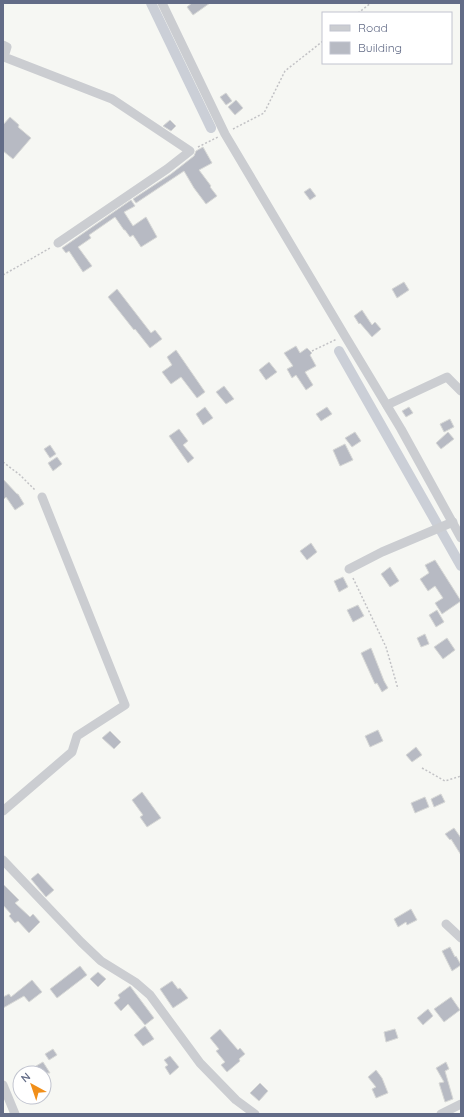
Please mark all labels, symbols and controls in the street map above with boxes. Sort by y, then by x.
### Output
legend [322,12,452,64]
text: Road [358,20,388,35]
text: Building [358,40,402,55]
north arrow [12,1065,52,1105]
text: N [18,1069,33,1085]

